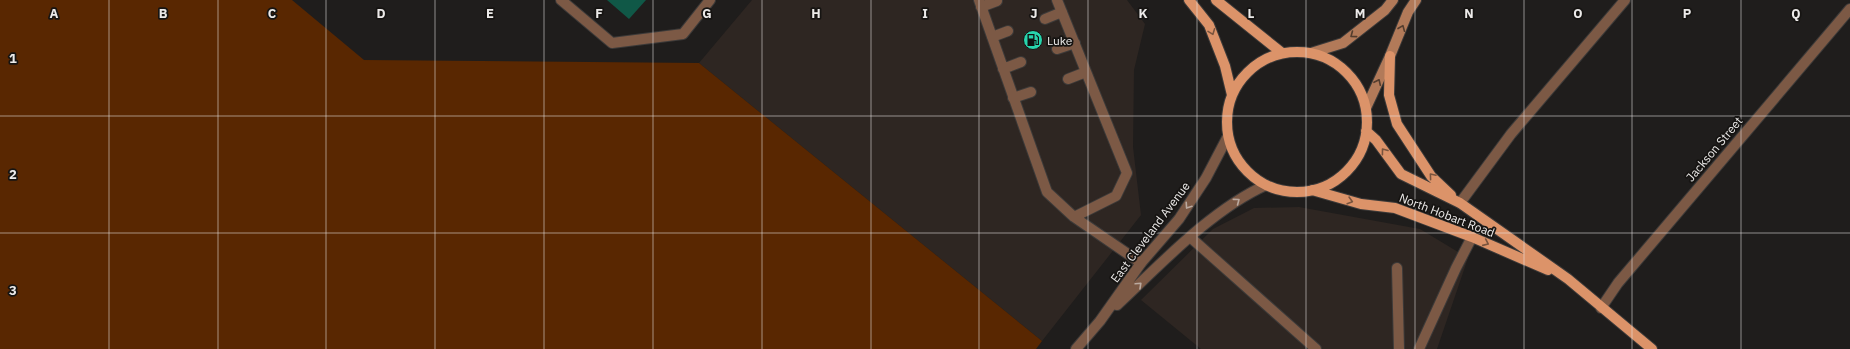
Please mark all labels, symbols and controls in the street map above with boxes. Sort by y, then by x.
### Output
text: A [50,5,59,22]
text: B [159,5,168,22]
text: C [268,5,277,22]
text: D [376,5,386,22]
text: E [486,5,494,22]
text: F [595,5,603,22]
text: G [702,5,712,22]
text: H [811,5,821,22]
text: I [922,5,928,22]
text: J [1030,5,1038,22]
text: K [1138,5,1148,22]
text: L [1248,5,1255,22]
text: M [1355,5,1365,22]
text: N [1464,5,1474,22]
text: O [1573,5,1583,22]
text: P [1683,5,1692,22]
text: Q [1791,5,1801,22]
one-way arrow [1397,24,1405,31]
one-way arrow [1207,28,1215,35]
fuel station icon: Luke [1022,29,1044,51]
one-way arrow [1351,30,1358,37]
place label: Luke [1047,33,1073,48]
text: 1 [9,50,17,67]
one-way arrow [1373,79,1381,86]
street label: Jackson Street [1683,114,1745,184]
one-way arrow [1381,148,1388,155]
text: 2 [9,166,17,183]
one-way arrow [1430,173,1437,181]
street label: East Cleveland Avenue [1107,178,1193,285]
street label: North Hobart Road [1397,190,1497,240]
one-way arrow [1346,196,1353,205]
one-way arrow [1233,199,1240,206]
one-way arrow [1185,202,1193,209]
one-way arrow [1483,239,1490,247]
text: 3 [9,282,17,299]
one-way arrow [1134,283,1141,290]

